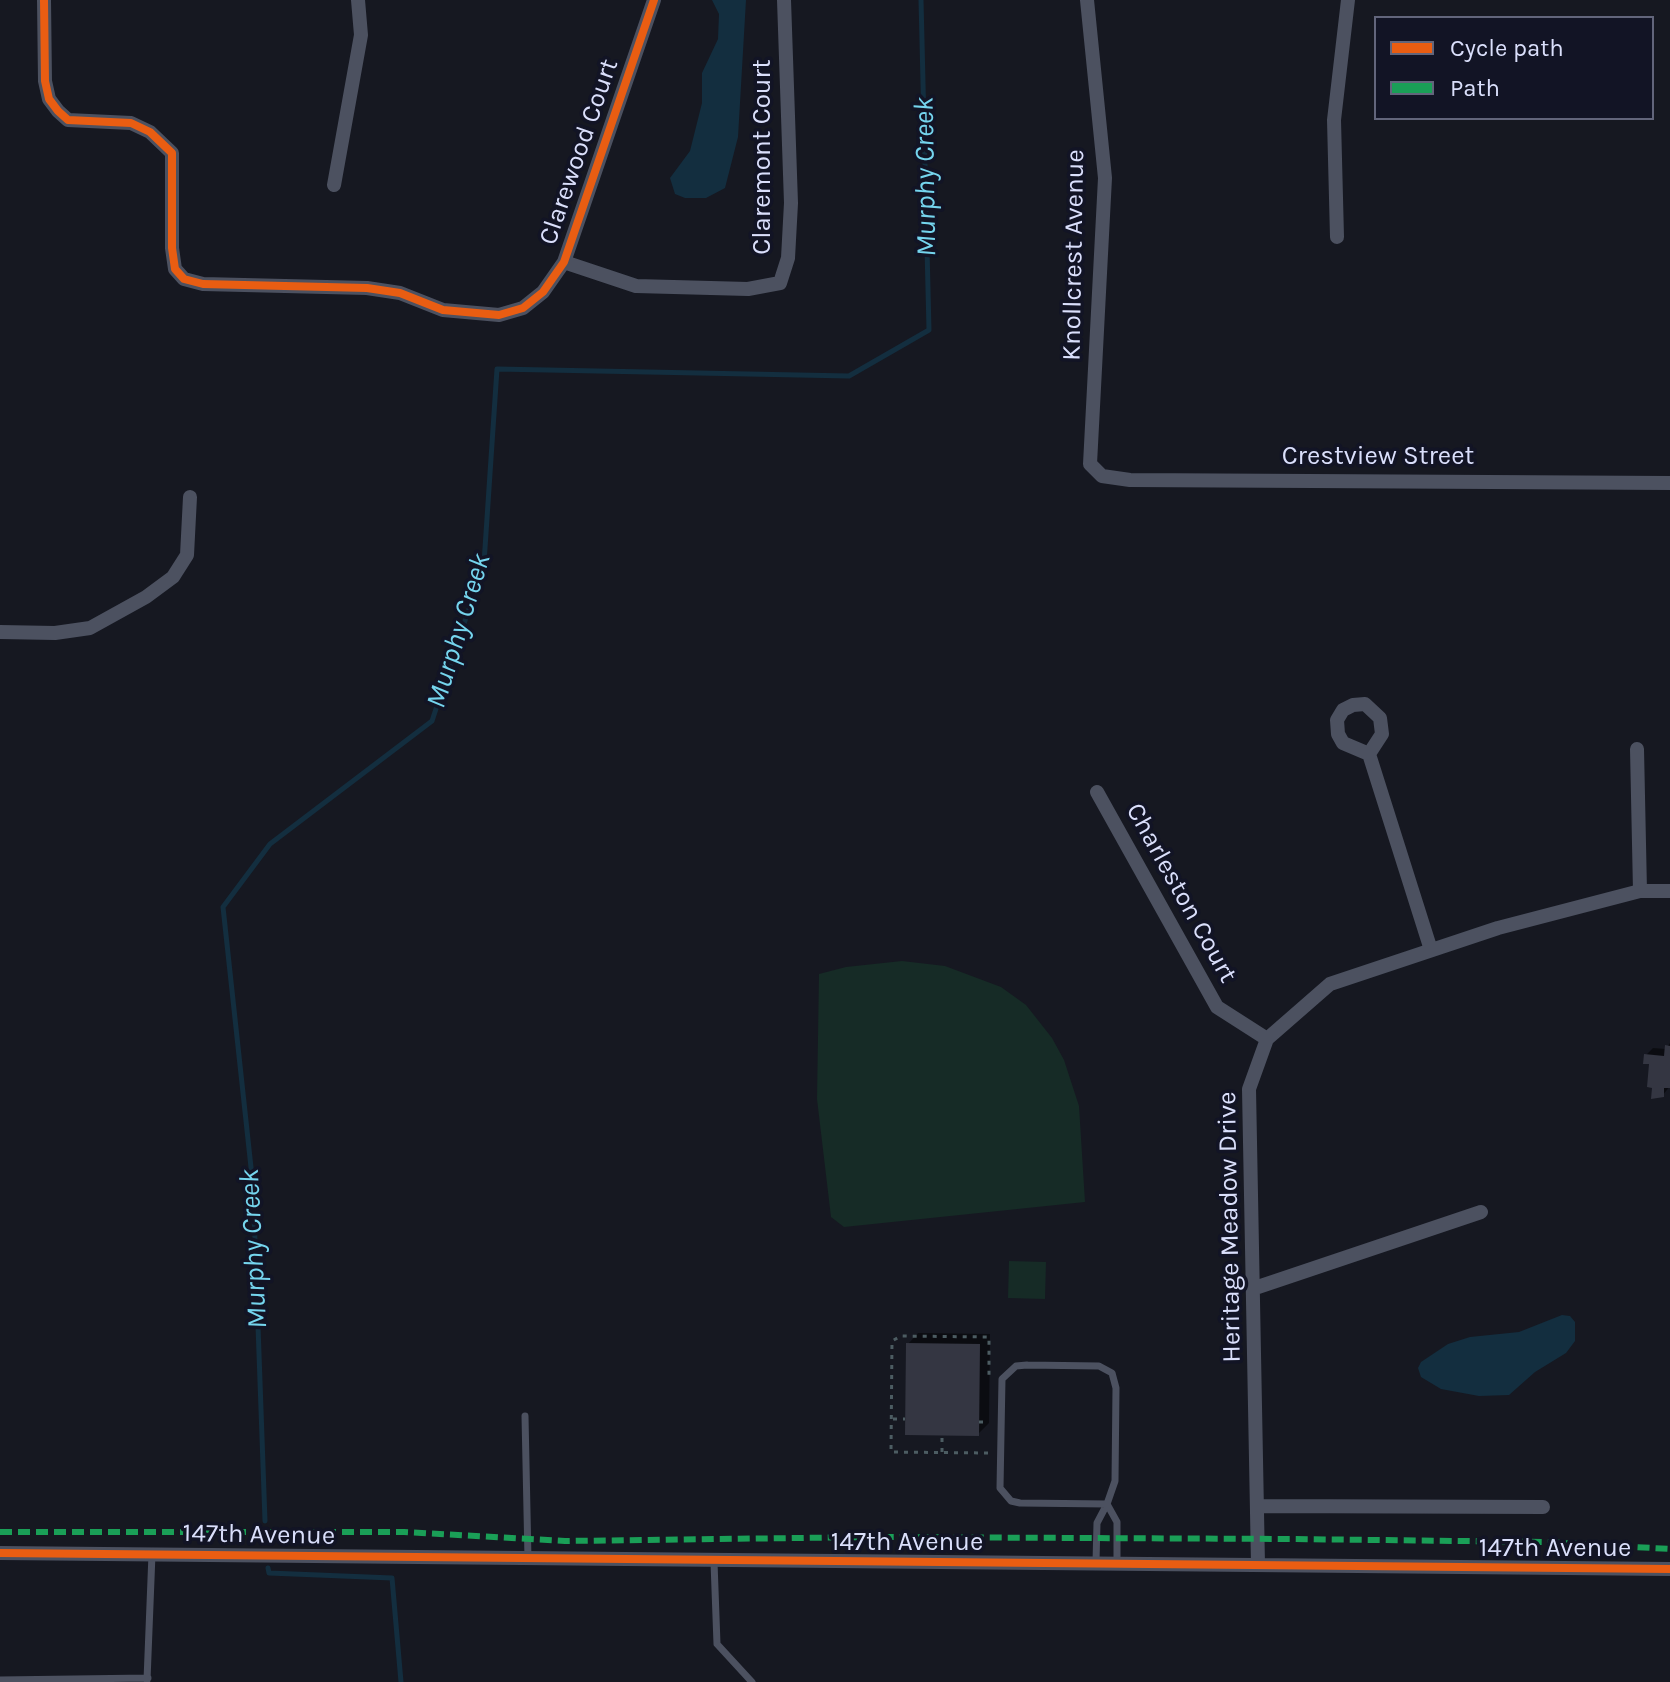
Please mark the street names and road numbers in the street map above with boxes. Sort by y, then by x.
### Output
street label: Clarewood Court [533,55,625,249]
street label: Claremont Court [747,59,779,255]
street label: Knollcrest Avenue [1057,149,1091,361]
street label: Crestview Street [1282,441,1474,473]
street label: Charleston Court [1119,798,1243,988]
street label: Heritage Meadow Drive [1212,1091,1248,1363]
street label: 147th Avenue [182,1518,336,1552]
street label: 147th Avenue [831,1527,983,1559]
street label: 147th Avenue [1479,1533,1631,1565]

